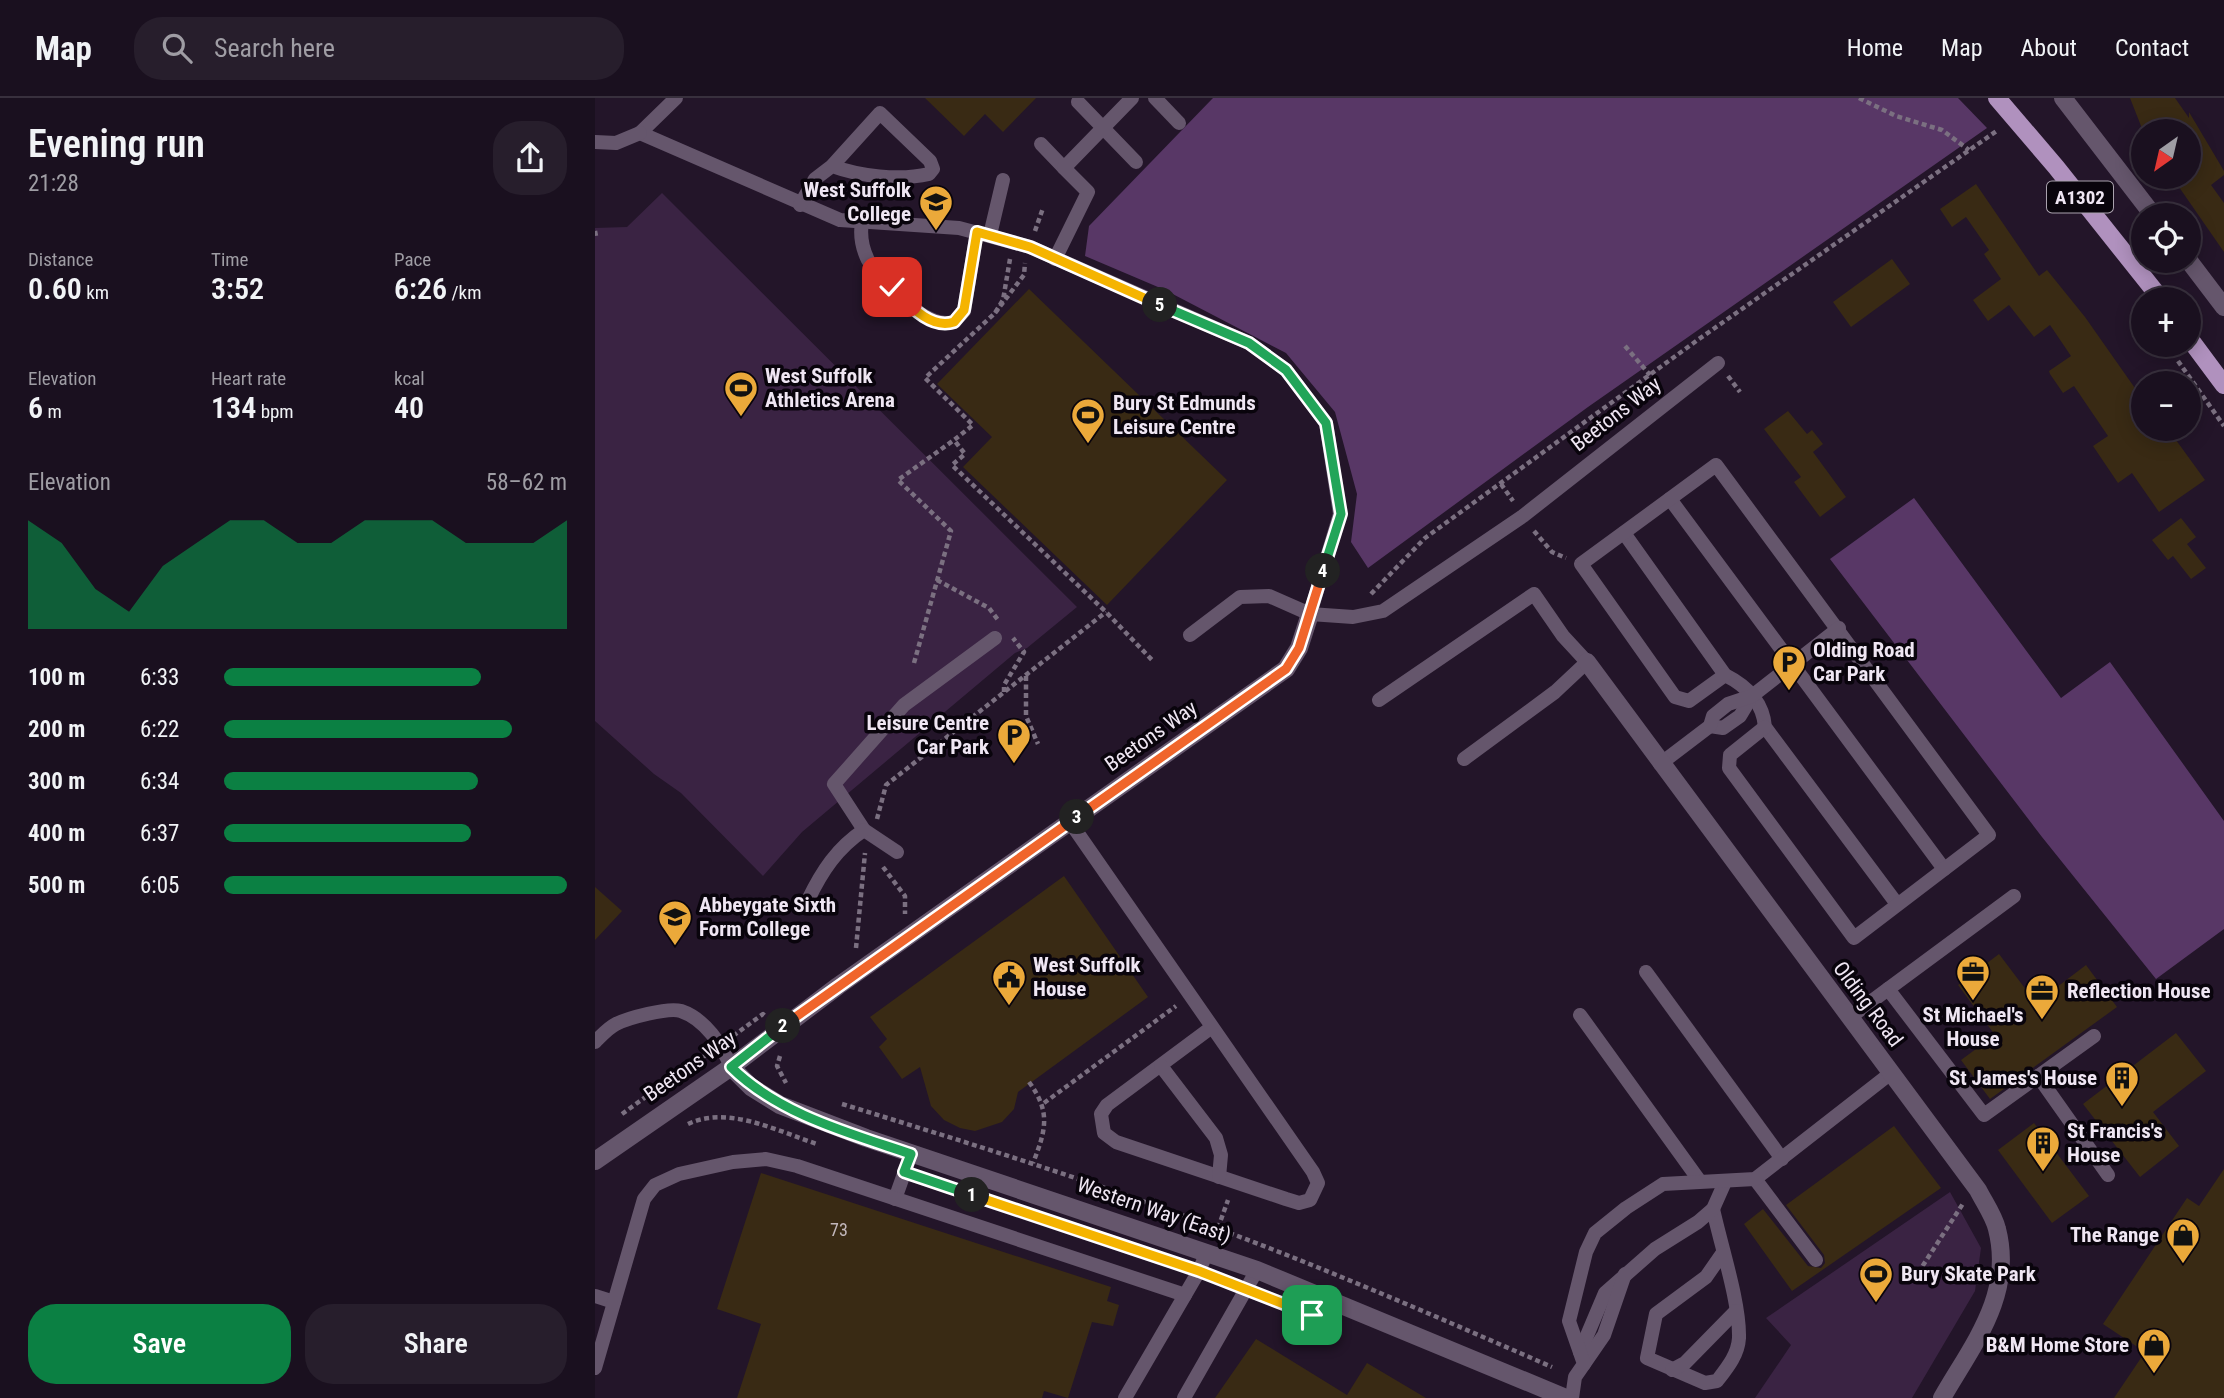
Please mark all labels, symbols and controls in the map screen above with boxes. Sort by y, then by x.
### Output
search box [134,17,624,80]
text: Map [35,29,92,68]
icon: search [158,29,196,67]
text: Search here [214,33,335,63]
text: Home [1847,34,1903,62]
text: Map [1941,34,1983,62]
text: About [2021,34,2077,62]
text: Contact [2115,34,2189,62]
north arrow [2131,119,2201,189]
map controls [2131,119,2201,441]
button: share [493,121,567,195]
text: Evening run [28,122,205,166]
text: 21:28 [28,170,79,197]
place label: West Suffolk College [804,178,912,226]
road number: A1302 [2047,181,2113,212]
school or university icon: West Suffolk College [917,183,955,232]
button: locate [2131,203,2201,273]
text: Distance [28,248,93,271]
text: Time [211,248,248,271]
text: Pace [394,248,431,271]
pin [862,257,922,317]
icon: check [873,268,911,306]
text: 0.60 [28,271,82,306]
text: 3:52 [211,271,264,306]
text: 6:26 [394,271,447,306]
text: km [82,281,109,304]
text: /km [447,281,481,304]
button: + [2131,287,2201,357]
pin: 5 [1143,288,1177,322]
text: 5 [1155,293,1164,316]
place label: West Suffolk Athletics Arena [765,364,895,412]
text: Elevation [28,367,96,390]
text: Heart rate [211,367,286,390]
text: kcal [394,367,425,390]
sports icon: West Suffolk Athletics Arena [722,369,760,418]
button: − [2131,371,2201,441]
street label: Beetons Way [1567,372,1666,456]
text: 6 [28,390,43,425]
text: 134 [211,390,256,425]
text: 40 [394,390,424,425]
place label: Bury St Edmunds Leisure Centre [1113,391,1256,439]
sports icon: Bury St Edmunds Leisure Centre [1069,396,1107,445]
text: m [43,400,62,423]
text: bpm [256,400,294,423]
text: Elevation [28,469,111,496]
text: 58–62 m [486,469,567,496]
pin: 4 [1305,554,1341,588]
text: 4 [1318,559,1327,582]
place label: Olding Road Car Park [1813,638,1915,686]
parking icon: Olding Road Car Park [1770,643,1808,692]
text: 100 m [28,664,85,691]
text: 6:33 [140,664,179,691]
street label: Beetons Way [1100,695,1202,776]
place label: Leisure Centre Car Park [867,711,990,759]
text: 200 m [28,716,85,743]
text: 6:22 [140,716,179,743]
parking icon: Leisure Centre Car Park [995,716,1033,765]
text: 300 m [28,768,85,795]
text: 6:34 [140,768,179,795]
pin: 3 [1059,800,1095,834]
text: 3 [1072,805,1081,828]
text: 400 m [28,820,85,847]
text: 6:37 [140,820,179,847]
text: 500 m [28,872,85,899]
text: 6:05 [140,872,179,899]
place label: Abbeygate Sixth Form College [699,893,836,941]
school or university icon: Abbeygate Sixth Form College [656,898,694,947]
place label: West Suffolk House [1033,953,1141,1001]
office icon: St Michael's House [1954,953,1992,1002]
street label: Olding Road [1828,957,1908,1051]
public building icon: West Suffolk House [990,958,1028,1007]
office icon: Reflection House [2023,972,2061,1021]
place label: Reflection House [2067,979,2211,1003]
place label: St Michael's House [1922,1003,2024,1051]
pin: 2 [765,1009,801,1044]
text: 2 [778,1014,787,1037]
street label: Beetons Way [639,1025,741,1106]
building icon: St James's House [2103,1059,2141,1108]
place label: St James's House [1949,1066,2097,1090]
place label: St Francis's House [2067,1119,2163,1167]
building icon: St Francis's House [2024,1124,2062,1173]
street label: Western Way (East) [1074,1172,1234,1248]
pin: 1 [955,1178,989,1212]
text: 1 [967,1183,976,1206]
shop icon: The Range [2164,1216,2202,1265]
house number: 73 [830,1219,848,1240]
place label: The Range [2070,1223,2159,1247]
sports icon: Bury Skate Park [1857,1255,1895,1304]
place label: Bury Skate Park [1901,1262,2037,1286]
pin [1282,1285,1342,1345]
icon: arrive [1293,1296,1331,1334]
button: Save [28,1304,291,1384]
button: Share [305,1304,567,1384]
shop icon: B&M Home Store [2135,1326,2173,1375]
place label: B&M Home Store [1986,1333,2129,1357]

